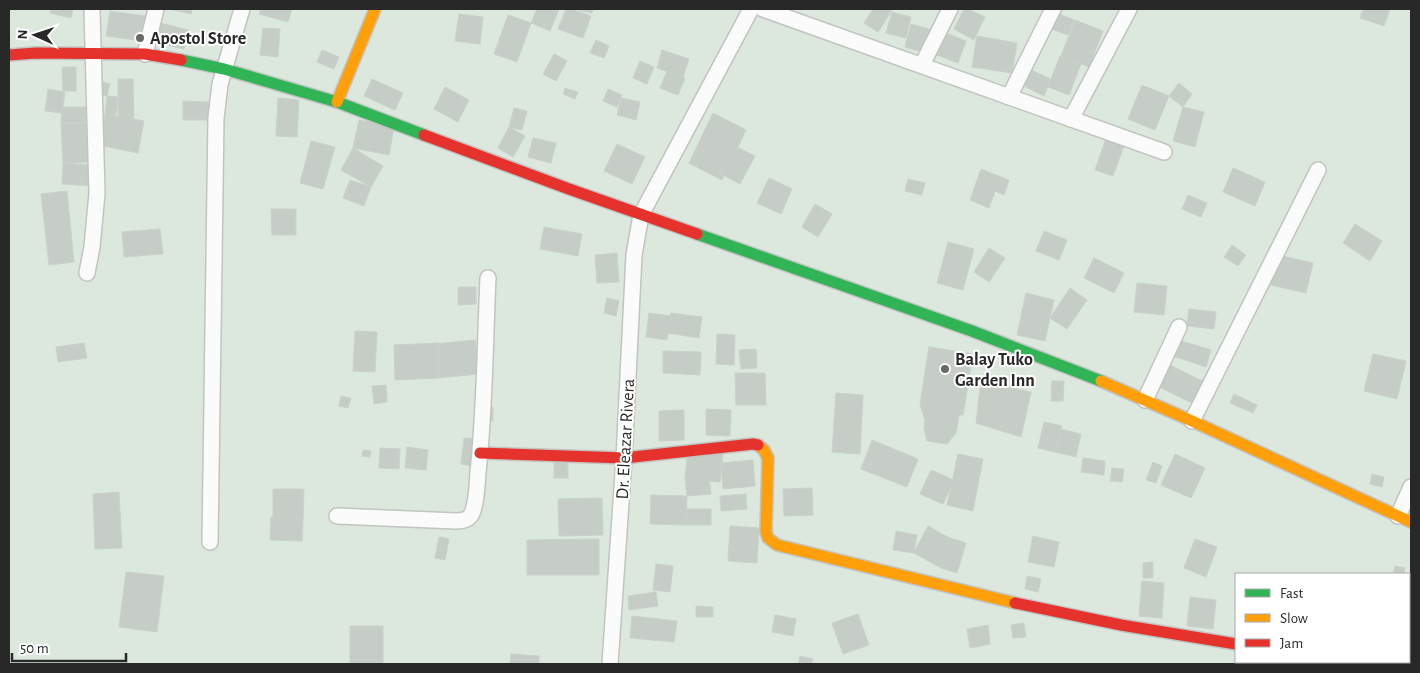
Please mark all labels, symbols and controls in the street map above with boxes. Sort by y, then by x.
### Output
north arrow [10,10,60,60]
text: N [16,29,30,40]
place label: Apostol Store [150,30,246,48]
marker: Apostol Store [134,32,146,44]
place label: Balay Tuko Garden Inn [955,351,1035,390]
marker: Balay Tuko Garden Inn [939,363,951,375]
street label: Dr. Eleazar Rivera [614,378,638,500]
legend [1235,573,1410,663]
text: Fast [1280,586,1304,601]
text: Slow [1280,611,1308,626]
scale bar [12,630,126,662]
text: Jam [1280,636,1303,651]
text: 50 m [20,641,49,656]

